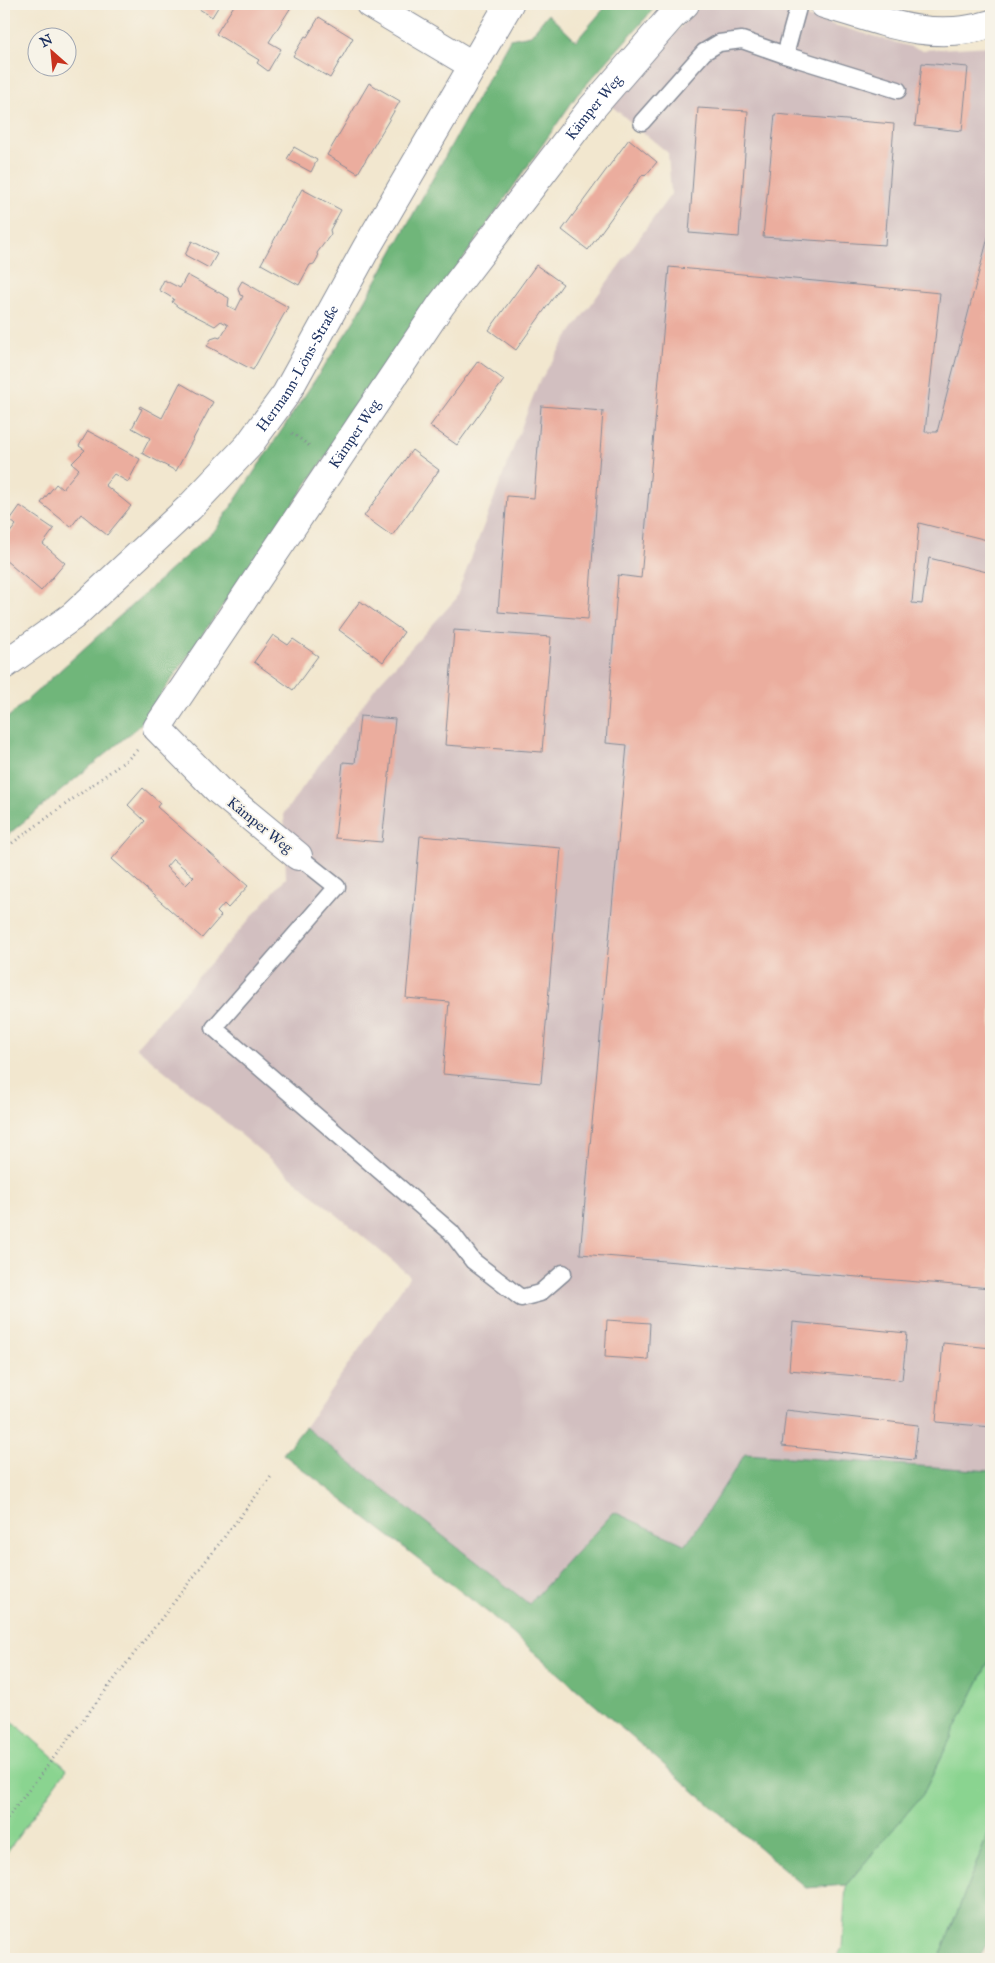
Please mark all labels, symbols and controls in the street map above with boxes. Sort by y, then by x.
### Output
north arrow [28,28,78,78]
text: N [37,31,56,51]
street label: Kämper Weg [562,70,626,144]
street label: Hermann-Löns-Straße [253,302,342,435]
street label: Kämper Weg [325,395,385,472]
street label: Kämper Weg [224,793,297,858]

